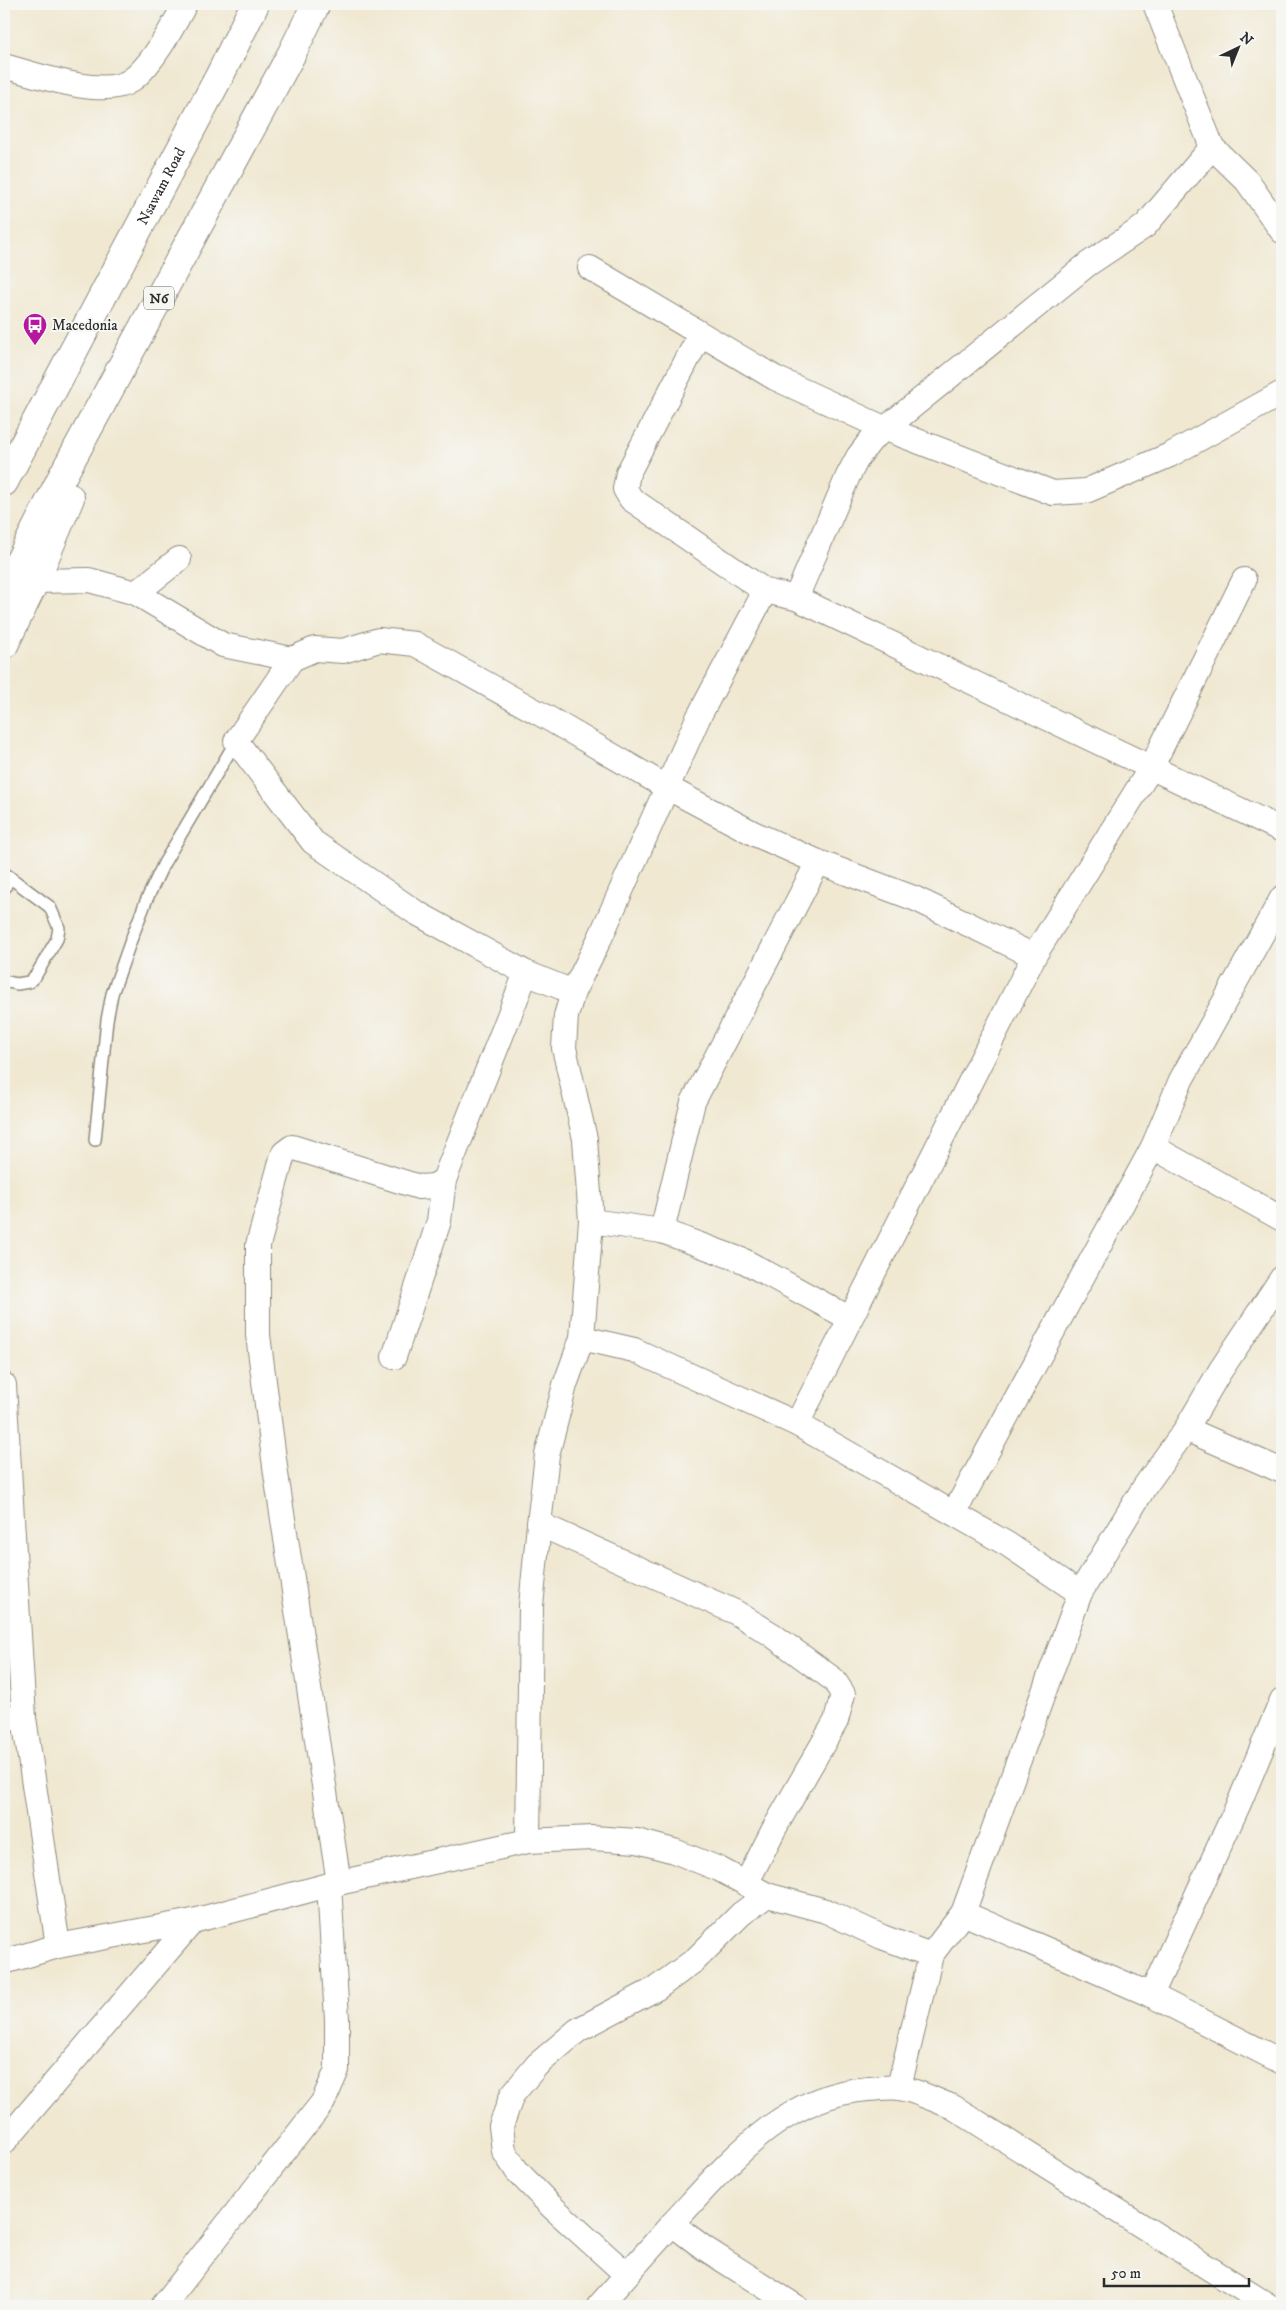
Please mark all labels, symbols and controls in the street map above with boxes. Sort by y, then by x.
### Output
north arrow [1214,22,1264,72]
text: N [1236,29,1257,50]
street label: Nsawam Road [133,144,190,228]
road number: N6 [144,286,174,310]
bus stop icon: Macedonia [22,312,48,346]
place label: Macedonia [52,316,118,335]
scale bar [1104,2255,1248,2287]
text: 50 m [1111,2264,1141,2283]

